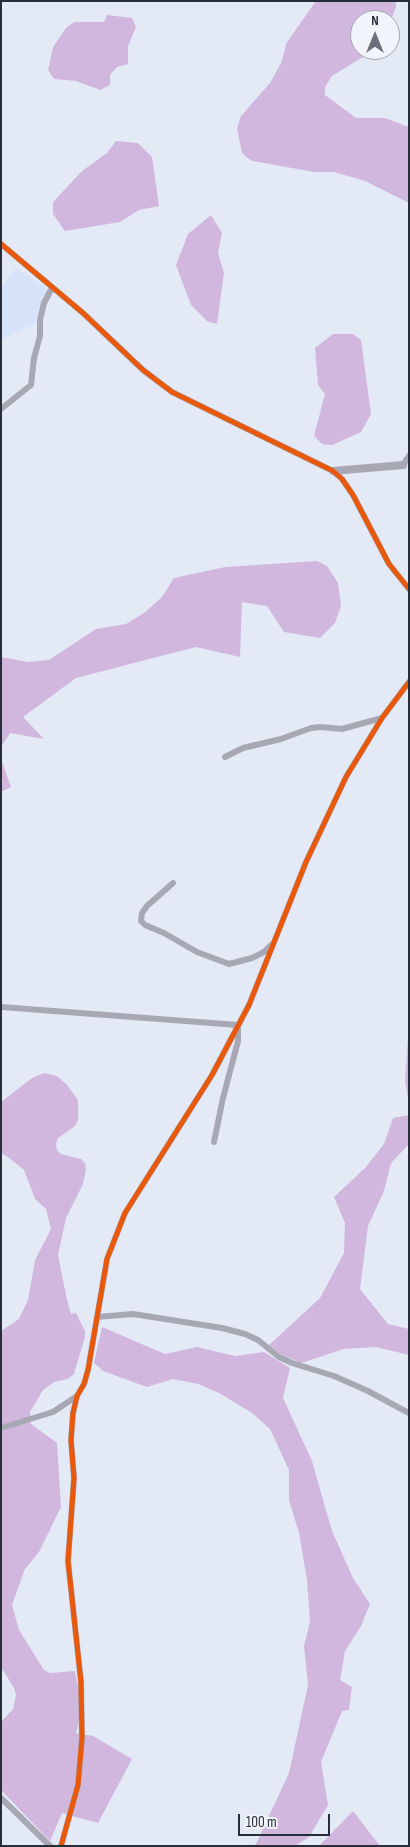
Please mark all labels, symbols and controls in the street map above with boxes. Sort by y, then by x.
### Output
north arrow [350,10,400,60]
text: N [371,12,379,29]
scale bar [240,1804,332,1836]
text: 100 m [246,1813,277,1832]

